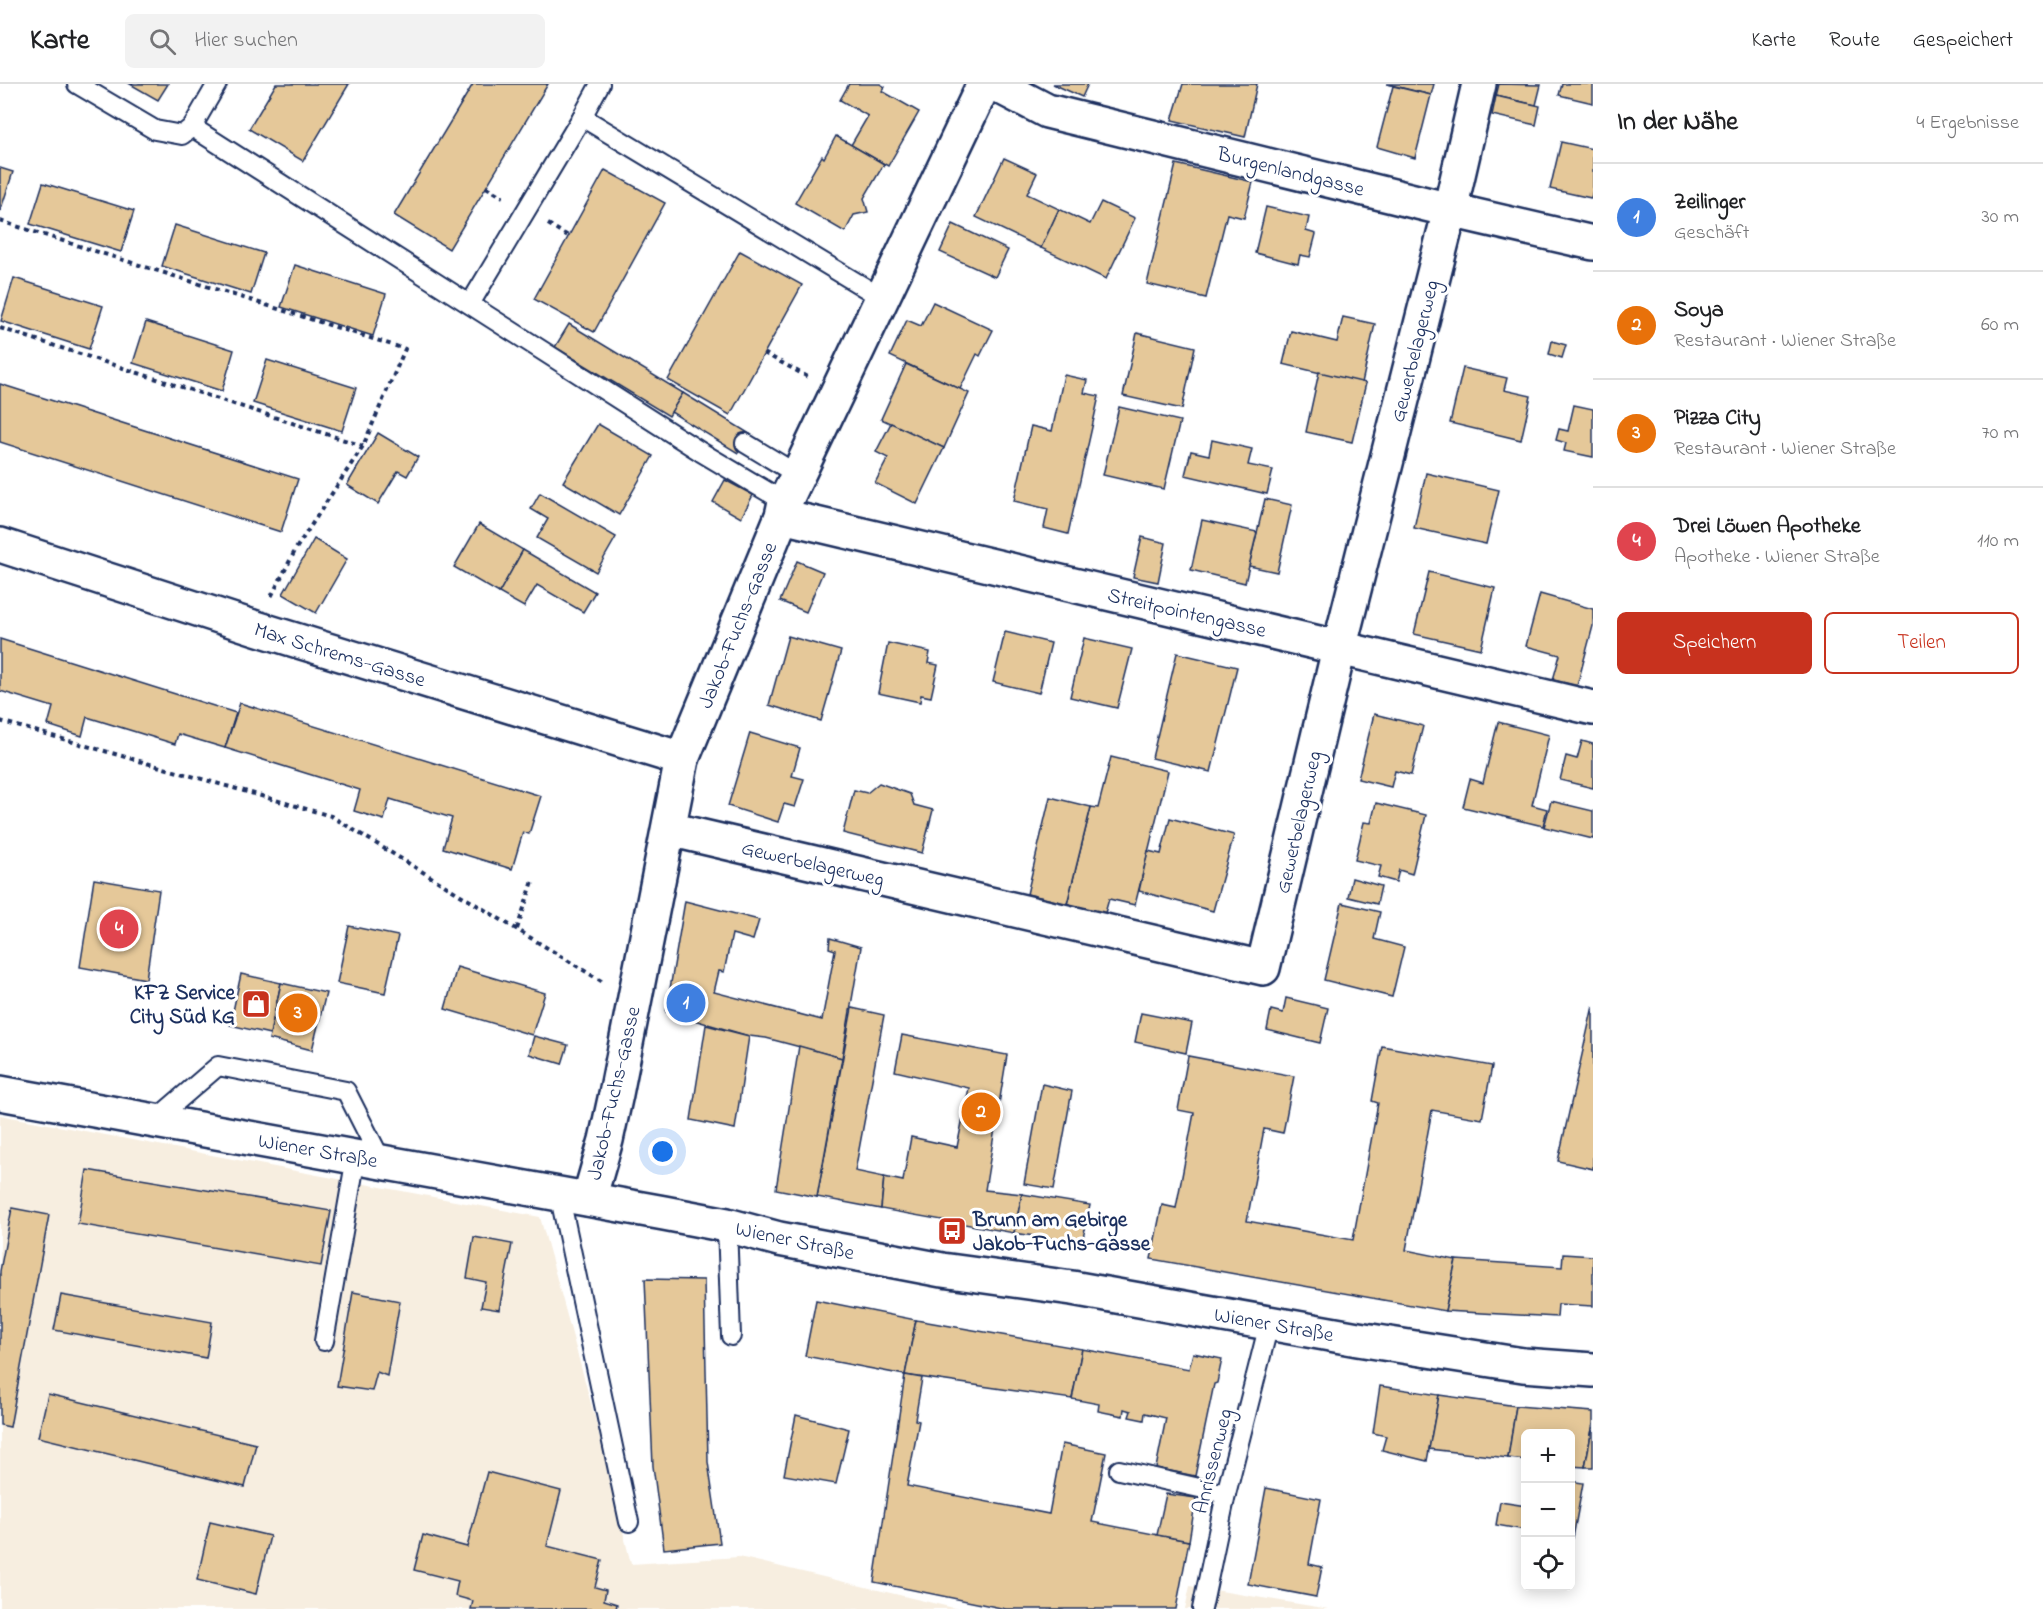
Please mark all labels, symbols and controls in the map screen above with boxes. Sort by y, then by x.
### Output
search box [125,14,545,68]
text: Karte [30,21,89,62]
icon: search [146,25,179,58]
text: Hier suchen [194,25,298,57]
text: Karte [1751,26,1796,56]
text: Route [1829,26,1880,56]
text: Gespeichert [1913,26,2013,56]
text: In der Nähe [1617,104,1738,142]
text: 4 Ergebnisse [1916,109,2019,138]
street label: Burgenlandgasse [1212,140,1368,208]
text: Zeilinger [1674,187,1745,219]
text: 1 [1633,203,1640,232]
text: 30 m [1982,203,2019,232]
text: Geschäft [1674,219,1749,248]
street label: Gewerbelagerweg [1384,277,1450,426]
text: Soya [1674,295,1724,327]
text: 2 [1632,311,1641,340]
text: 60 m [1981,311,2019,340]
text: Restaurant · Wiener Straße [1674,327,1896,356]
text: Pizza City [1674,403,1761,435]
text: 3 [1632,419,1641,448]
text: 70 m [1982,419,2019,448]
text: Restaurant · Wiener Straße [1674,435,1896,464]
text: Drei Löwen Apotheke [1674,511,1861,543]
text: 4 [1632,527,1641,556]
text: 110 m [1977,527,2019,556]
street label: Jakob-Fuchs-Gasse [692,537,786,714]
text: Apotheke · Wiener Straße [1674,543,1880,572]
street label: Streitpointengasse [1104,581,1269,649]
button: Speichern [1617,612,1812,674]
button: Teilen [1824,612,2019,674]
street label: Max Schrems-Gasse [250,616,429,696]
street label: Gewerbelagerweg [1269,748,1333,897]
street label: Gewerbelagerweg [738,834,887,898]
pin: 4 [100,906,138,952]
place label: KFZ Service City Süd KG [130,979,236,1035]
pin: 1 [666,980,706,1026]
shop icon: KFZ Service City Süd KG [240,988,272,1020]
pin: 3 [278,990,318,1036]
street label: Jakob-Fuchs-Gasse [580,1003,650,1183]
pin: 2 [962,1090,1000,1134]
street label: Wiener Straße [256,1127,380,1177]
your location [648,1137,677,1166]
place label: Brunn am Gebirge Jakob-Fuchs-Gasse [972,1206,1151,1260]
street label: Wiener Straße [732,1215,857,1269]
bus stop icon: Brunn am Gebirge Jakob-Fuchs-Gasse [936,1215,968,1247]
street label: Wiener Straße [1212,1301,1336,1351]
street label: Anrissenweg [1186,1406,1243,1518]
map controls [1521,1429,1575,1591]
button: + [1521,1429,1575,1483]
button: − [1521,1483,1575,1537]
button: locate [1521,1537,1575,1591]

